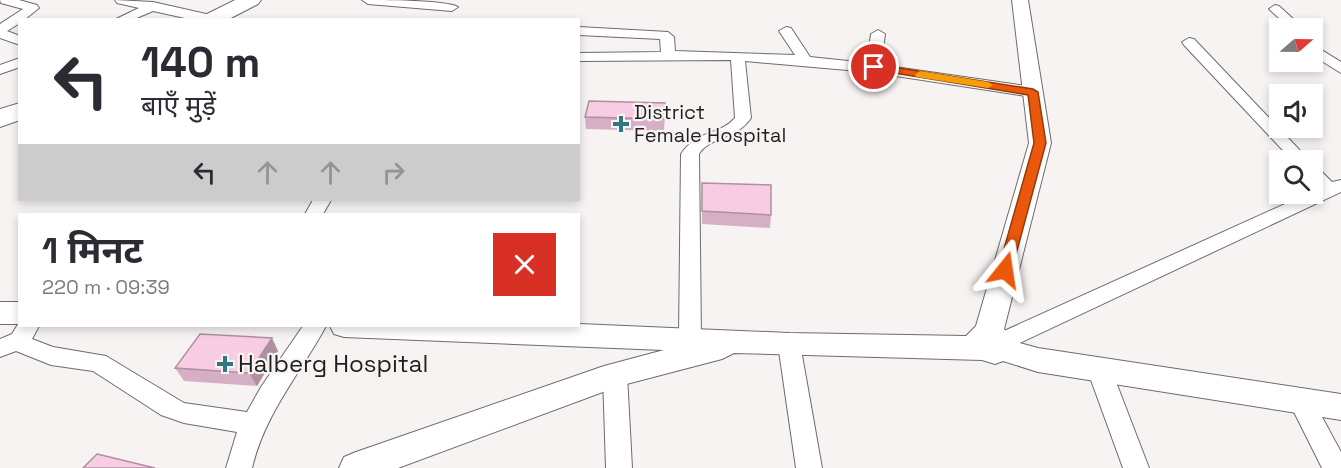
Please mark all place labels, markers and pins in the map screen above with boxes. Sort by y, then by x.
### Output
pin [848,41,899,92]
place label: District Female Hospital [634,99,786,148]
marker: District Female Hospital [612,115,630,133]
place label: Halberg Hospital [238,348,429,379]
marker: Halberg Hospital [216,355,234,373]

